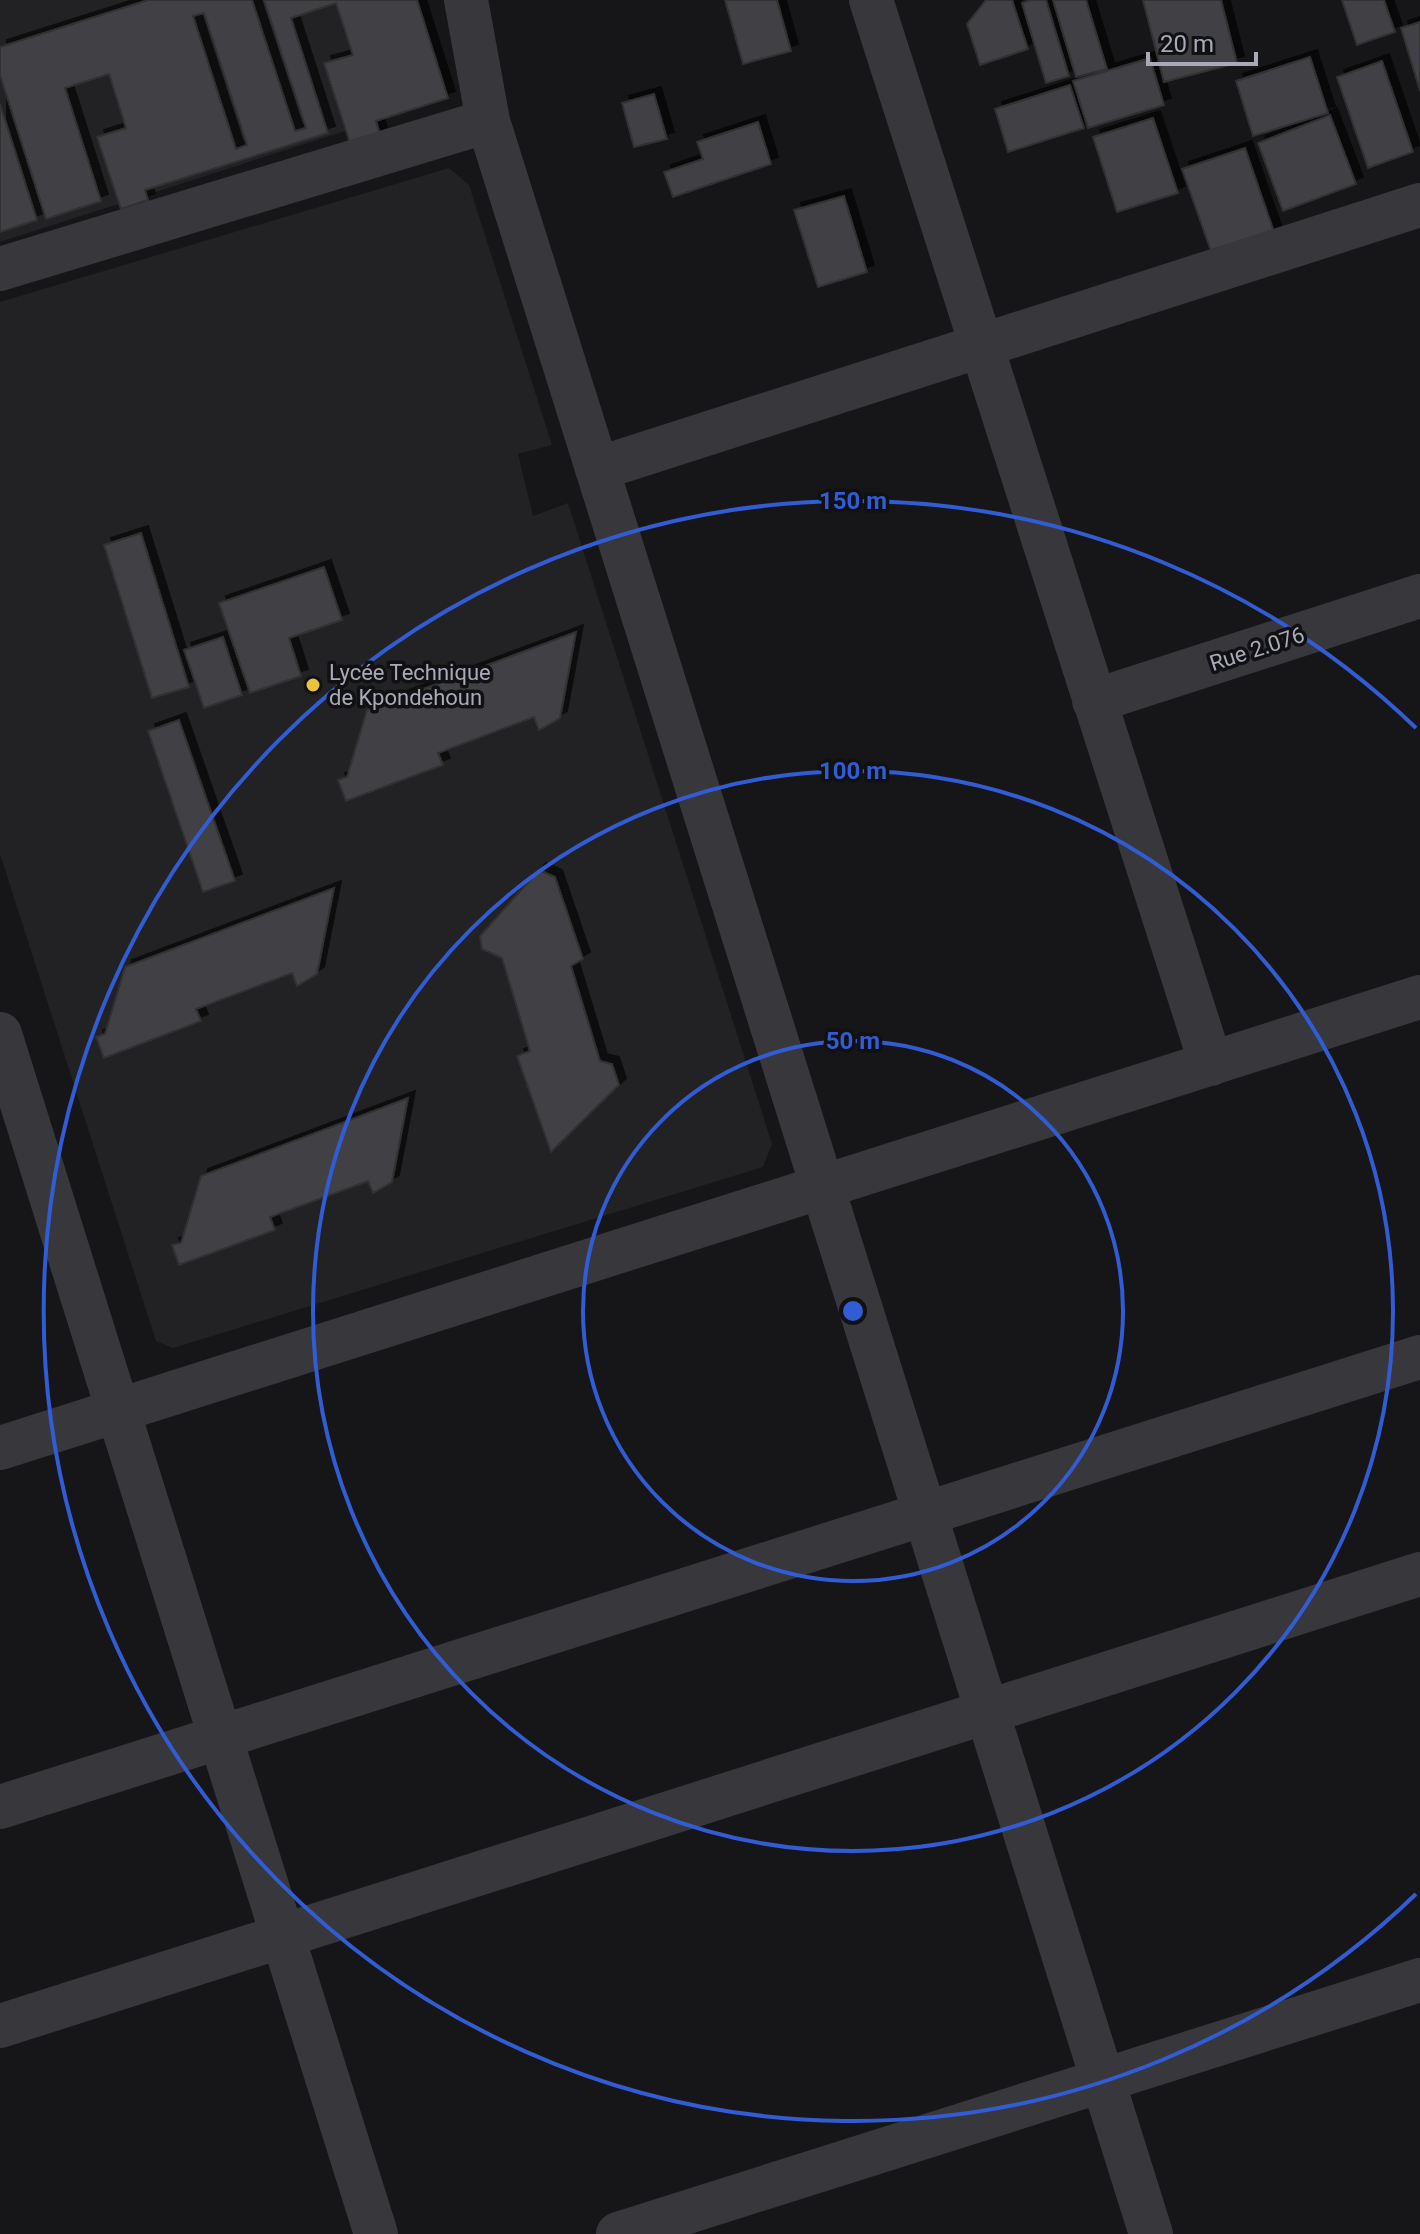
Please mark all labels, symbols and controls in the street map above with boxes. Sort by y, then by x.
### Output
scale bar [1148,16,1256,66]
text: 20 m [1160,30,1214,58]
text: 150 m [819,487,887,515]
street label: Rue 2.076 [1206,622,1308,676]
place label: Lycée Technique de Kpondehoun [329,660,491,710]
marker: Lycée Technique de Kpondehoun [304,676,322,694]
text: 100 m [819,757,887,785]
text: 50 m [826,1027,880,1055]
centre of rings [839,1297,867,1325]

